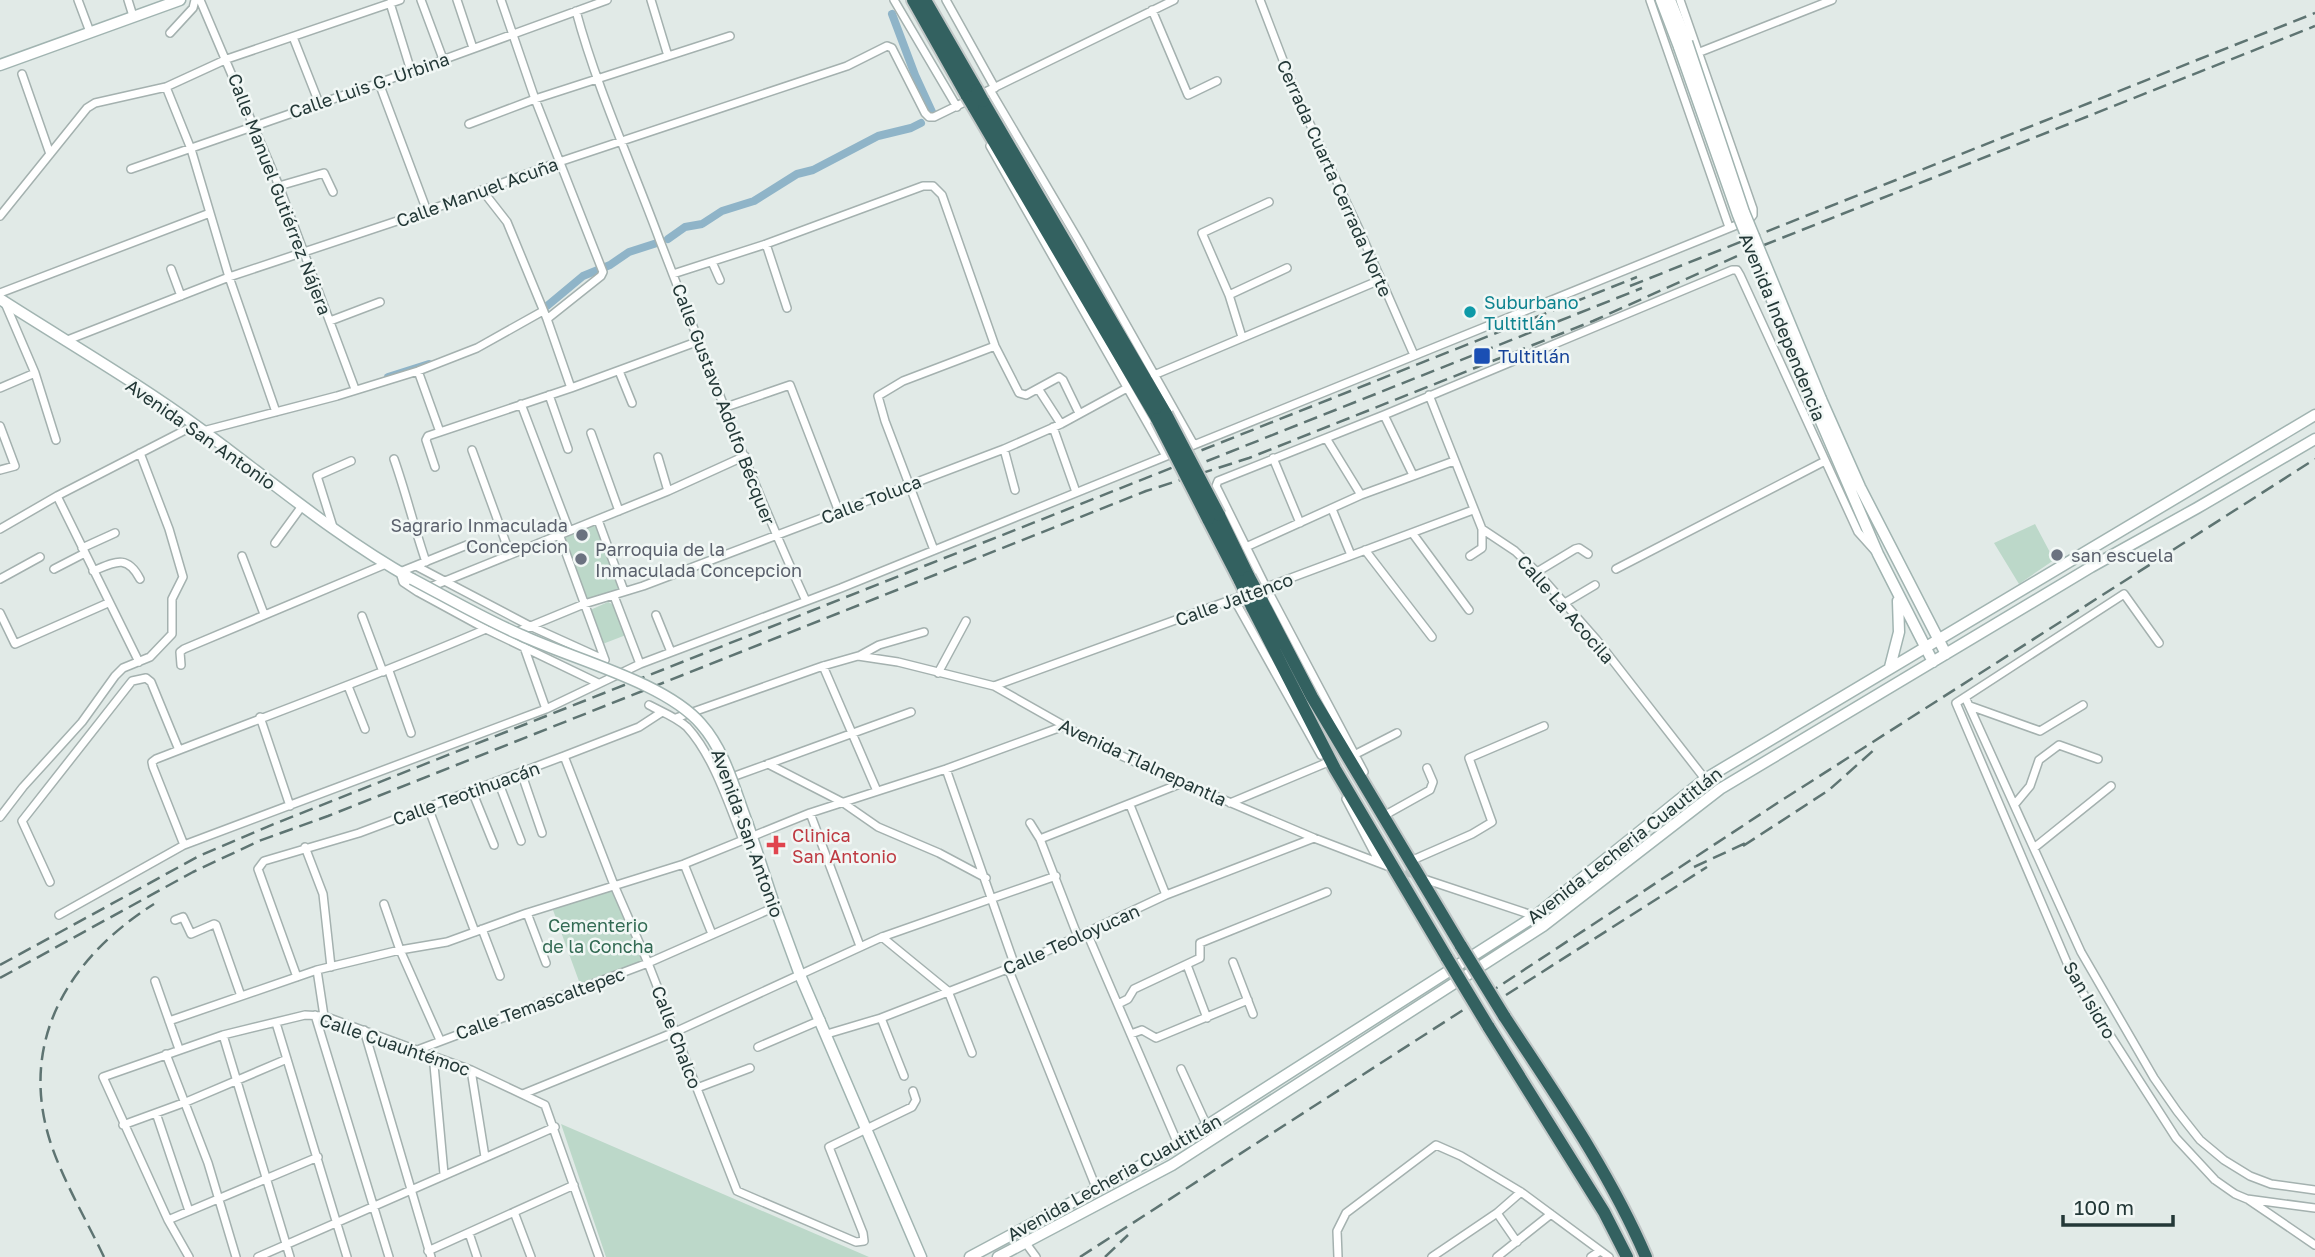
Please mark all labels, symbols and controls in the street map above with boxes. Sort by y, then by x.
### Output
street label: Calle Luis G. Urbina [286,47,452,123]
street label: Cerrada Cuarta Cerrada Norte [1273,56,1397,300]
street label: Calle Manuel Gutiérrez Nájera [224,70,336,318]
street label: Calle Manuel Acuña [393,152,561,232]
street label: Avenida Independencia [1735,230,1831,424]
street label: Calle Gustavo Adolfo Bécquer [668,280,780,528]
place label: Suburbano Tultitlán [1484,291,1579,334]
marker: Suburbano Tultitlán [1462,304,1478,320]
place label: Tultitlán [1498,345,1570,367]
marker: Tultitlán [1472,346,1492,366]
street label: Avenida San Antonio [122,374,280,494]
street label: Calle Toluca [818,470,924,528]
place label: Sagrario Inmaculada Concepcion [390,514,568,557]
marker: Sagrario Inmaculada Concepcion [574,527,590,543]
place label: Parroquia de la Inmaculada Concepcion [595,538,802,581]
place label: san escuela [2071,544,2173,566]
marker: san escuela [2049,547,2065,563]
street label: Calle La Acocila [1513,550,1619,668]
marker: Parroquia de la Inmaculada Concepcion [573,551,589,567]
street label: Calle Jaltenco [1172,568,1296,630]
street label: Avenida Tlalnepantla [1056,713,1230,811]
street label: Avenida San Antonio [707,746,789,920]
street label: Calle Teotihuacán [390,756,542,830]
street label: Avenida Lecheria Cuautitlán [1522,762,1726,928]
place label: Clinica San Antonio [792,824,897,867]
marker: Clinica San Antonio [766,835,786,855]
street label: Calle Teoloyucan [999,899,1143,979]
park label: Cementerio de la Concha [542,914,654,957]
street label: San Isidro [2059,957,2121,1043]
street label: Calle Temascaltepec [452,962,628,1044]
street label: Calle Chalco [647,982,707,1092]
street label: Calle Cuauhtémoc [317,1008,473,1080]
street label: Avenida Lecheria Cuautitlán [1003,1109,1225,1245]
scale bar [2063,1184,2173,1228]
text: 100 m [2074,1194,2134,1220]

